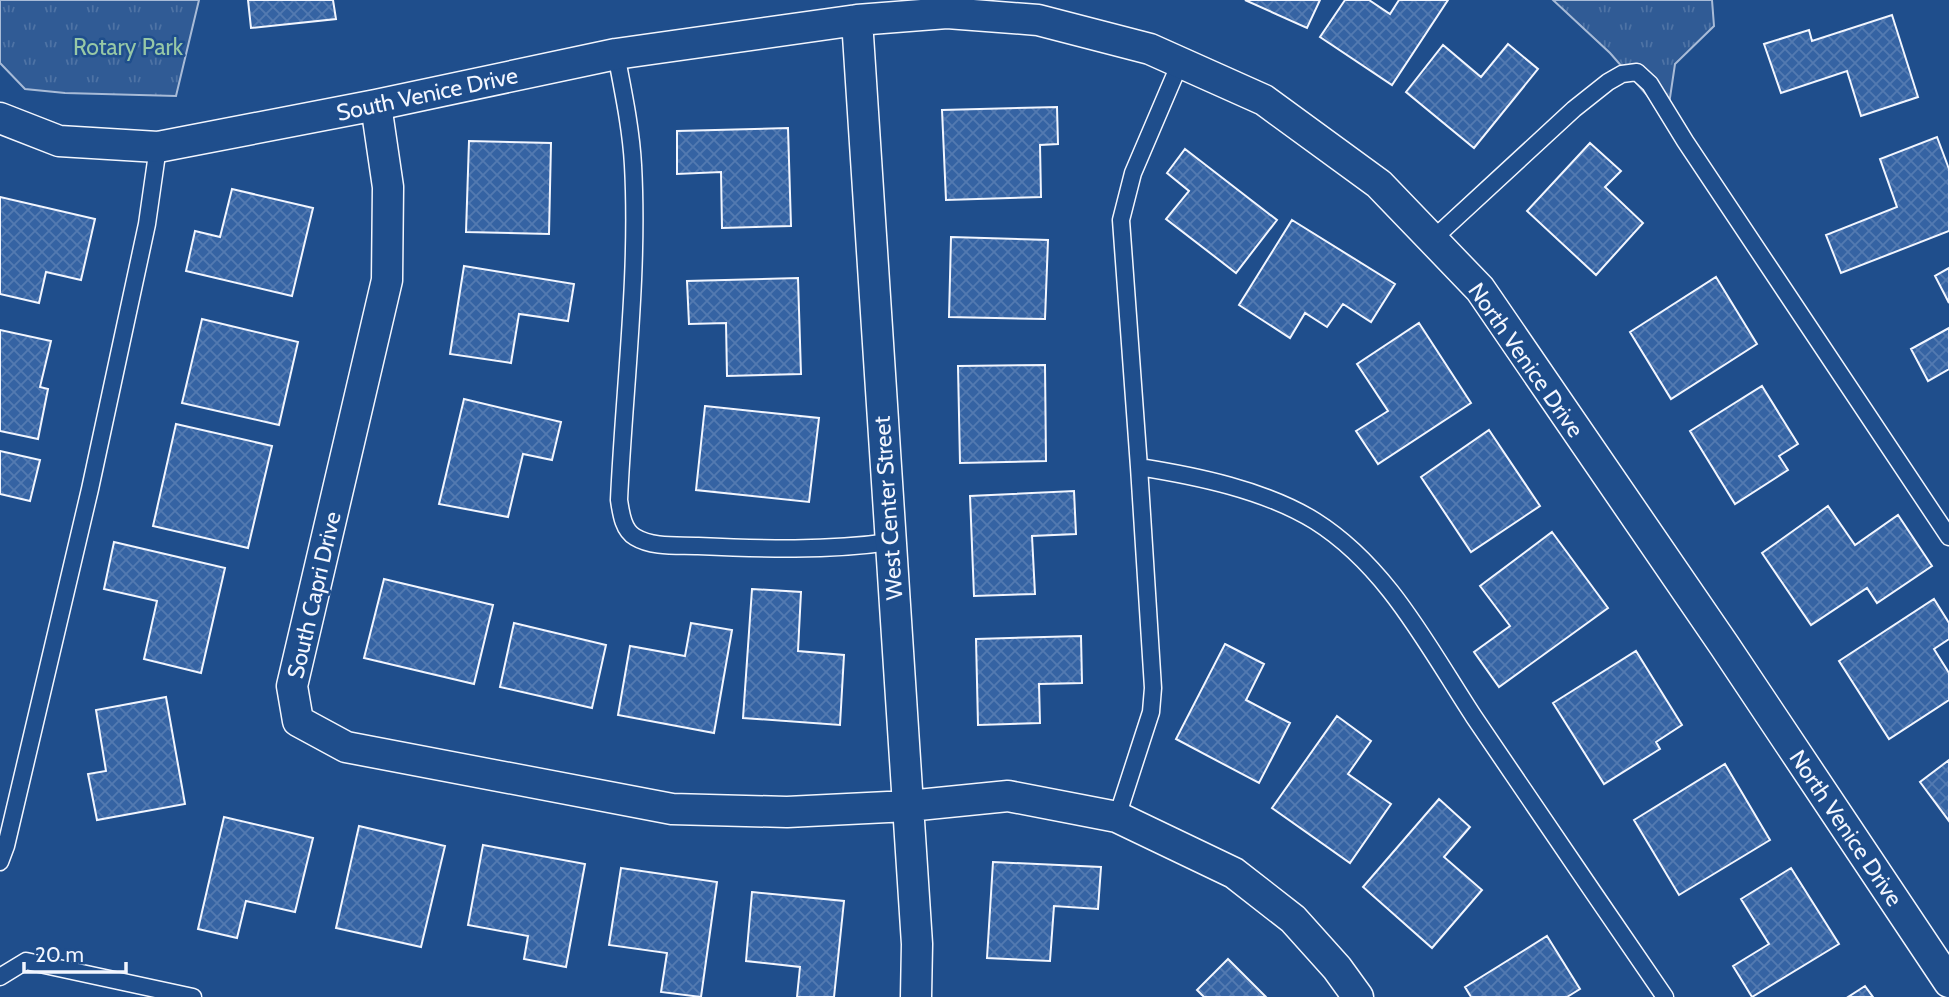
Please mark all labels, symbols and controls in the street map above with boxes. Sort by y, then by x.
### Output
park label: Rotary Park [73,33,184,61]
street label: South Venice Drive [334,61,520,127]
street label: North Venice Drive [1462,277,1590,443]
street label: West Center Street [868,415,908,601]
street label: South Capri Drive [281,509,347,681]
street label: North Venice Drive [1783,745,1909,912]
scale bar [24,930,126,974]
text: 20 m [35,942,84,967]

